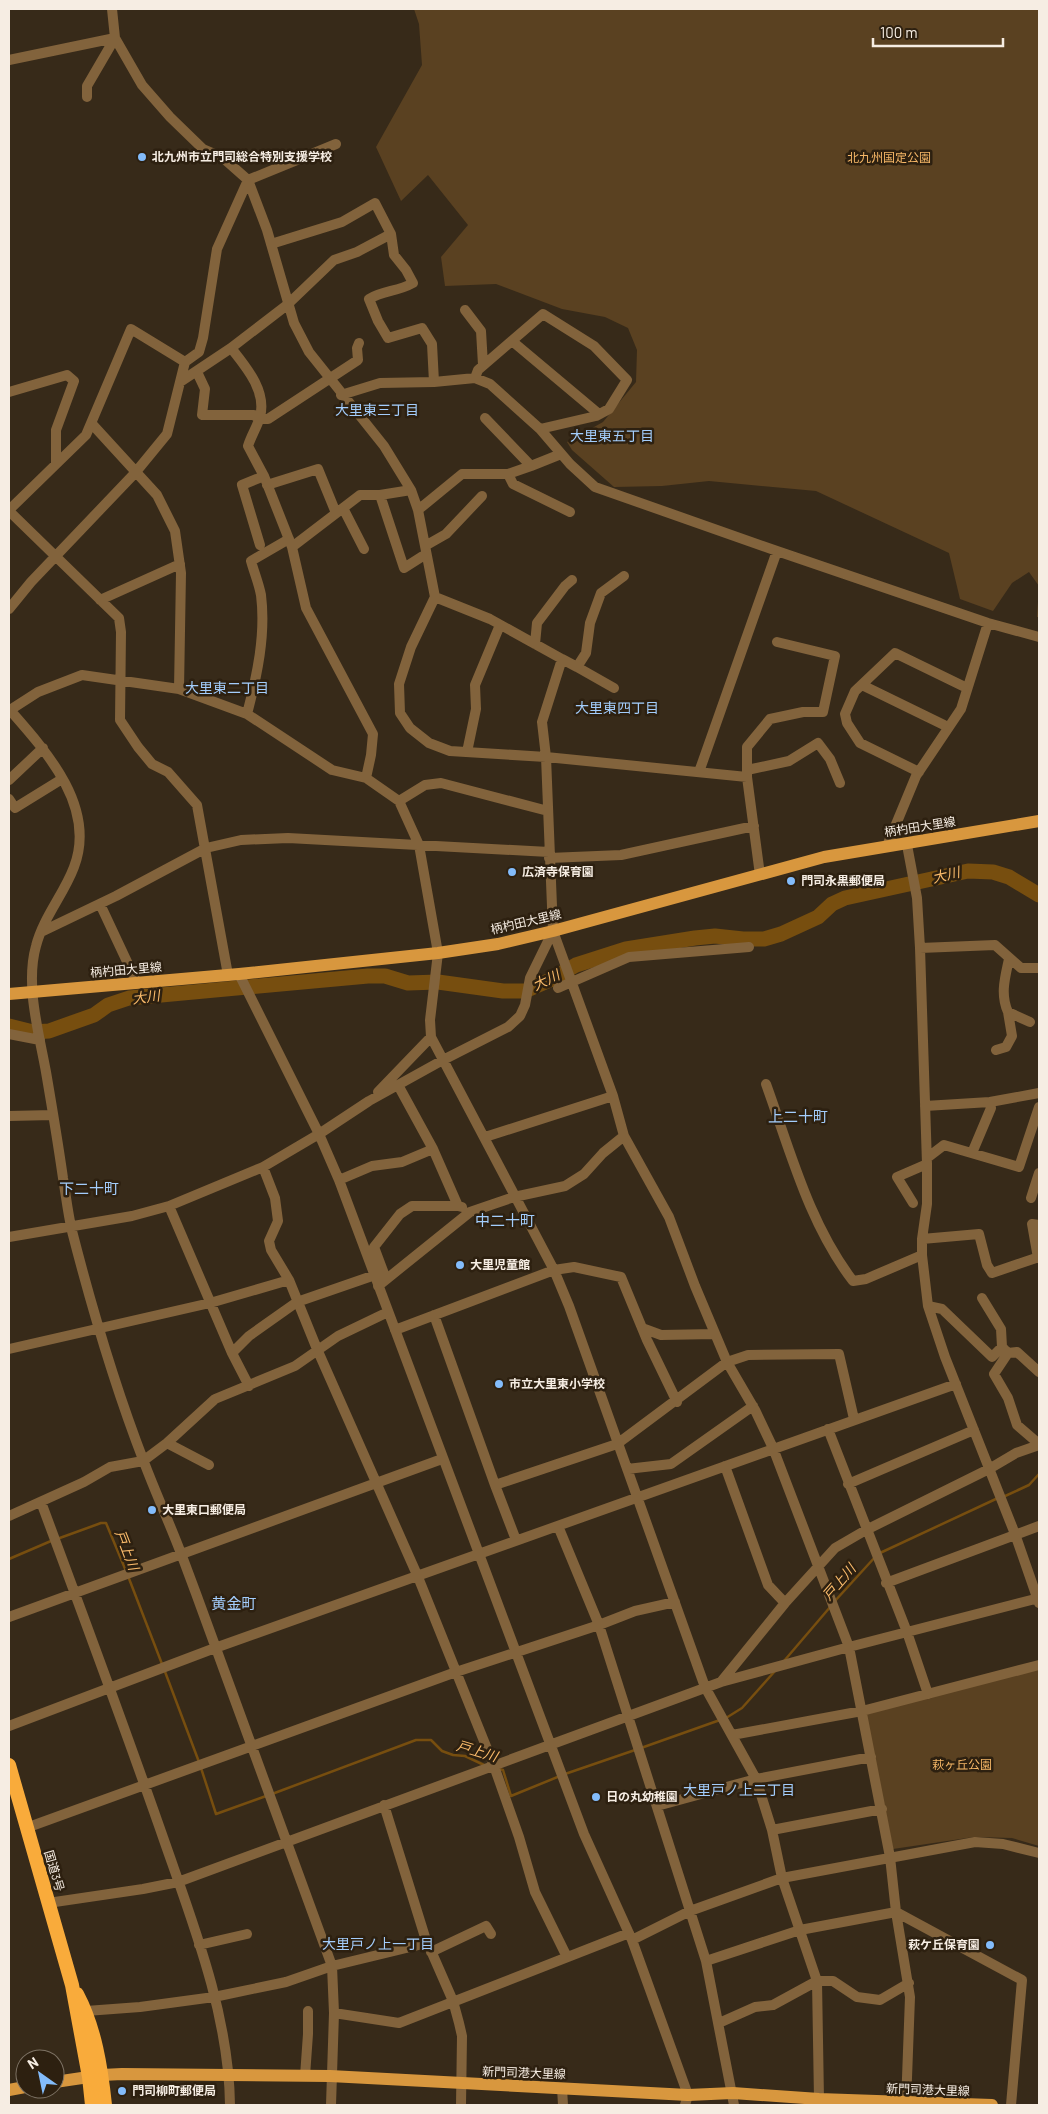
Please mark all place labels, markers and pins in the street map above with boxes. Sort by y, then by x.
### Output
place label: 北九州市立門司総合特別支援学校 [152,149,332,163]
marker: 北九州市立門司総合特別支援学校 [136,151,148,163]
place label: 広済寺保育園 [522,864,594,878]
marker: 広済寺保育園 [506,866,518,878]
place label: 門司永黒郵便局 [801,873,885,887]
marker: 門司永黒郵便局 [785,875,797,887]
place label: 大里児童館 [470,1257,530,1271]
marker: 大里児童館 [454,1259,466,1271]
place label: 市立大里東小学校 [509,1376,605,1390]
marker: 市立大里東小学校 [493,1378,505,1390]
place label: 大里東口郵便局 [162,1502,246,1516]
marker: 大里東口郵便局 [146,1504,158,1516]
place label: 日の丸幼稚園 [606,1789,678,1803]
marker: 日の丸幼稚園 [590,1791,602,1803]
place label: 萩ケ丘保育園 [908,1937,980,1951]
marker: 萩ケ丘保育園 [984,1939,996,1951]
place label: 門司柳町郵便局 [132,2083,216,2097]
marker: 門司柳町郵便局 [116,2085,128,2097]

